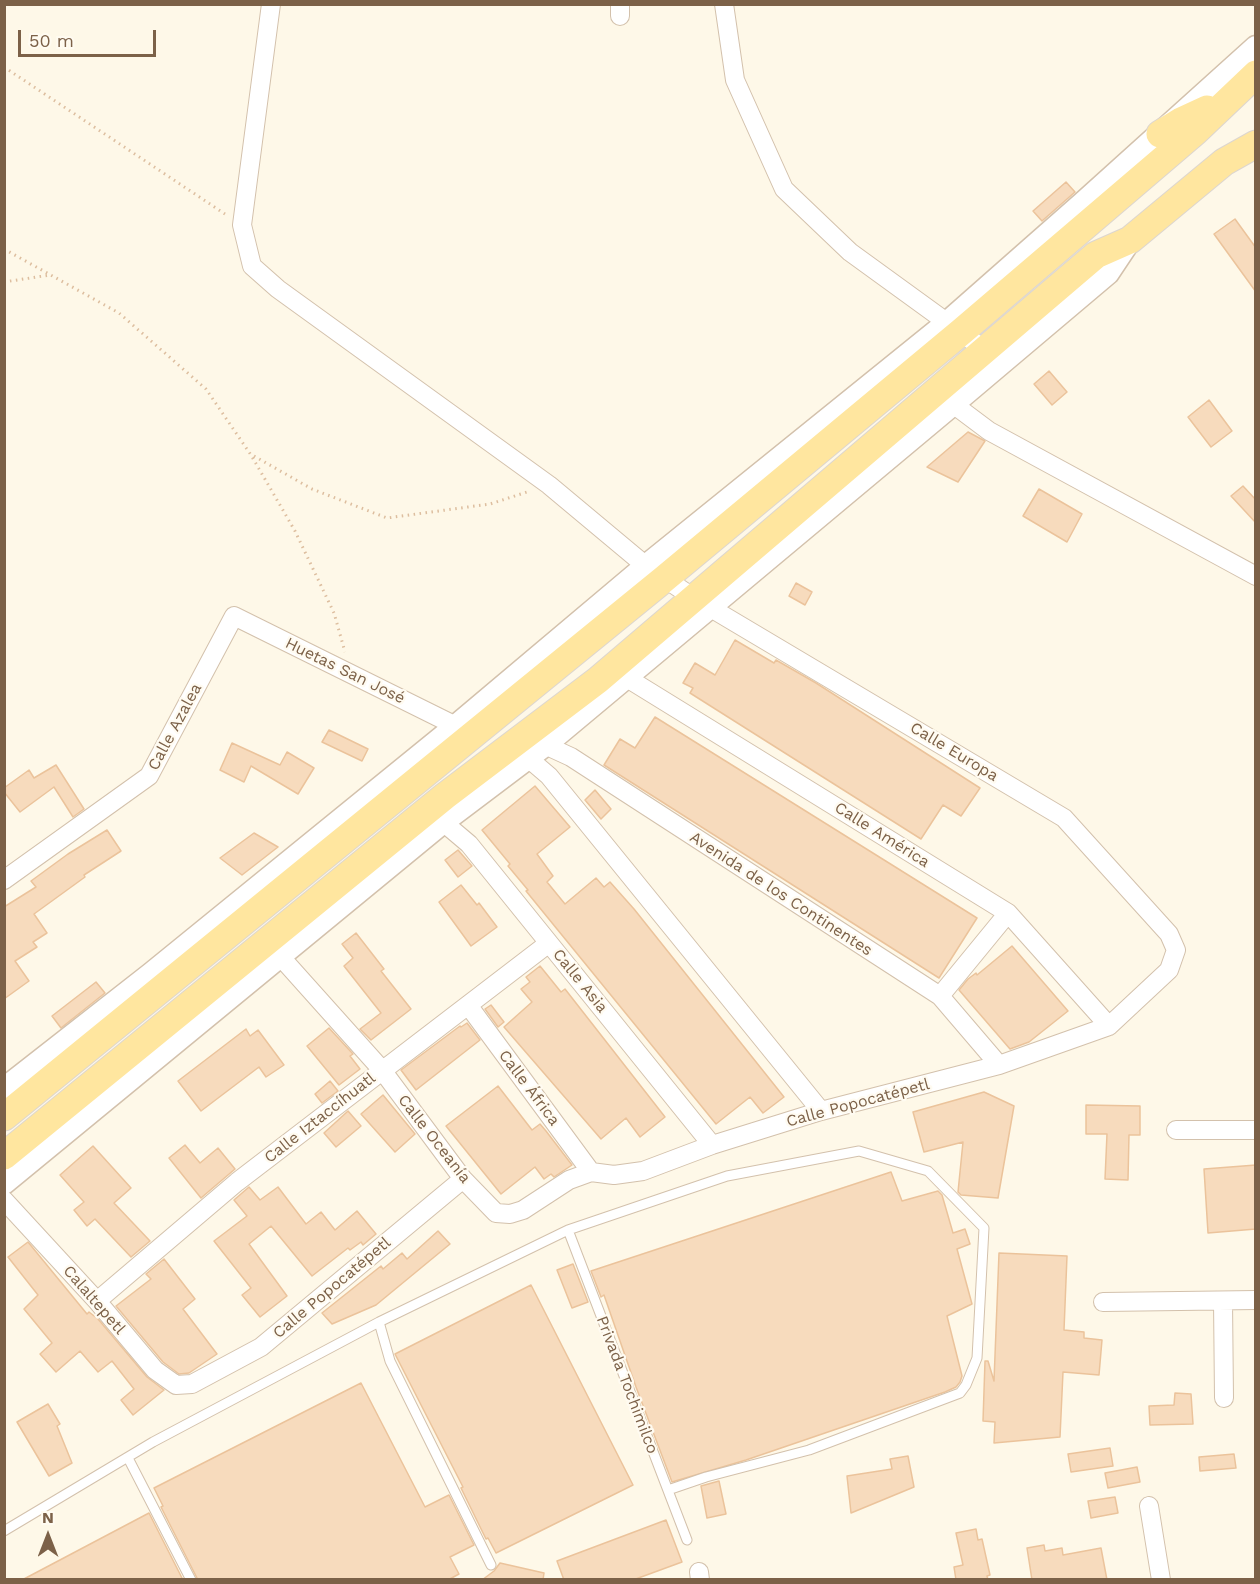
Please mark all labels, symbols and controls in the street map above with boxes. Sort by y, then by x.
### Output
scale bar [21,18,159,56]
text: 50 m [29,30,74,51]
street label: Huetas San José [282,634,408,708]
street label: Calle Azalea [144,680,206,774]
street label: Calle Europa [906,718,1002,786]
street label: Calle América [831,798,933,872]
street label: Avenida de los Continentes [686,828,876,960]
street label: Calle Asia [548,945,612,1017]
street label: Calle África [494,1046,564,1130]
street label: Calle Iztaccíhuatl [261,1069,379,1167]
street label: Calle Popocatépetl [784,1075,932,1131]
street label: Calle Oceanía [394,1091,474,1187]
street label: Calle Popocatépetl [269,1233,395,1343]
street label: Calaltepetl [59,1262,129,1338]
street label: Privada Tochimilco [592,1313,662,1457]
north arrow [18,1506,78,1566]
text: N [42,1508,54,1527]

